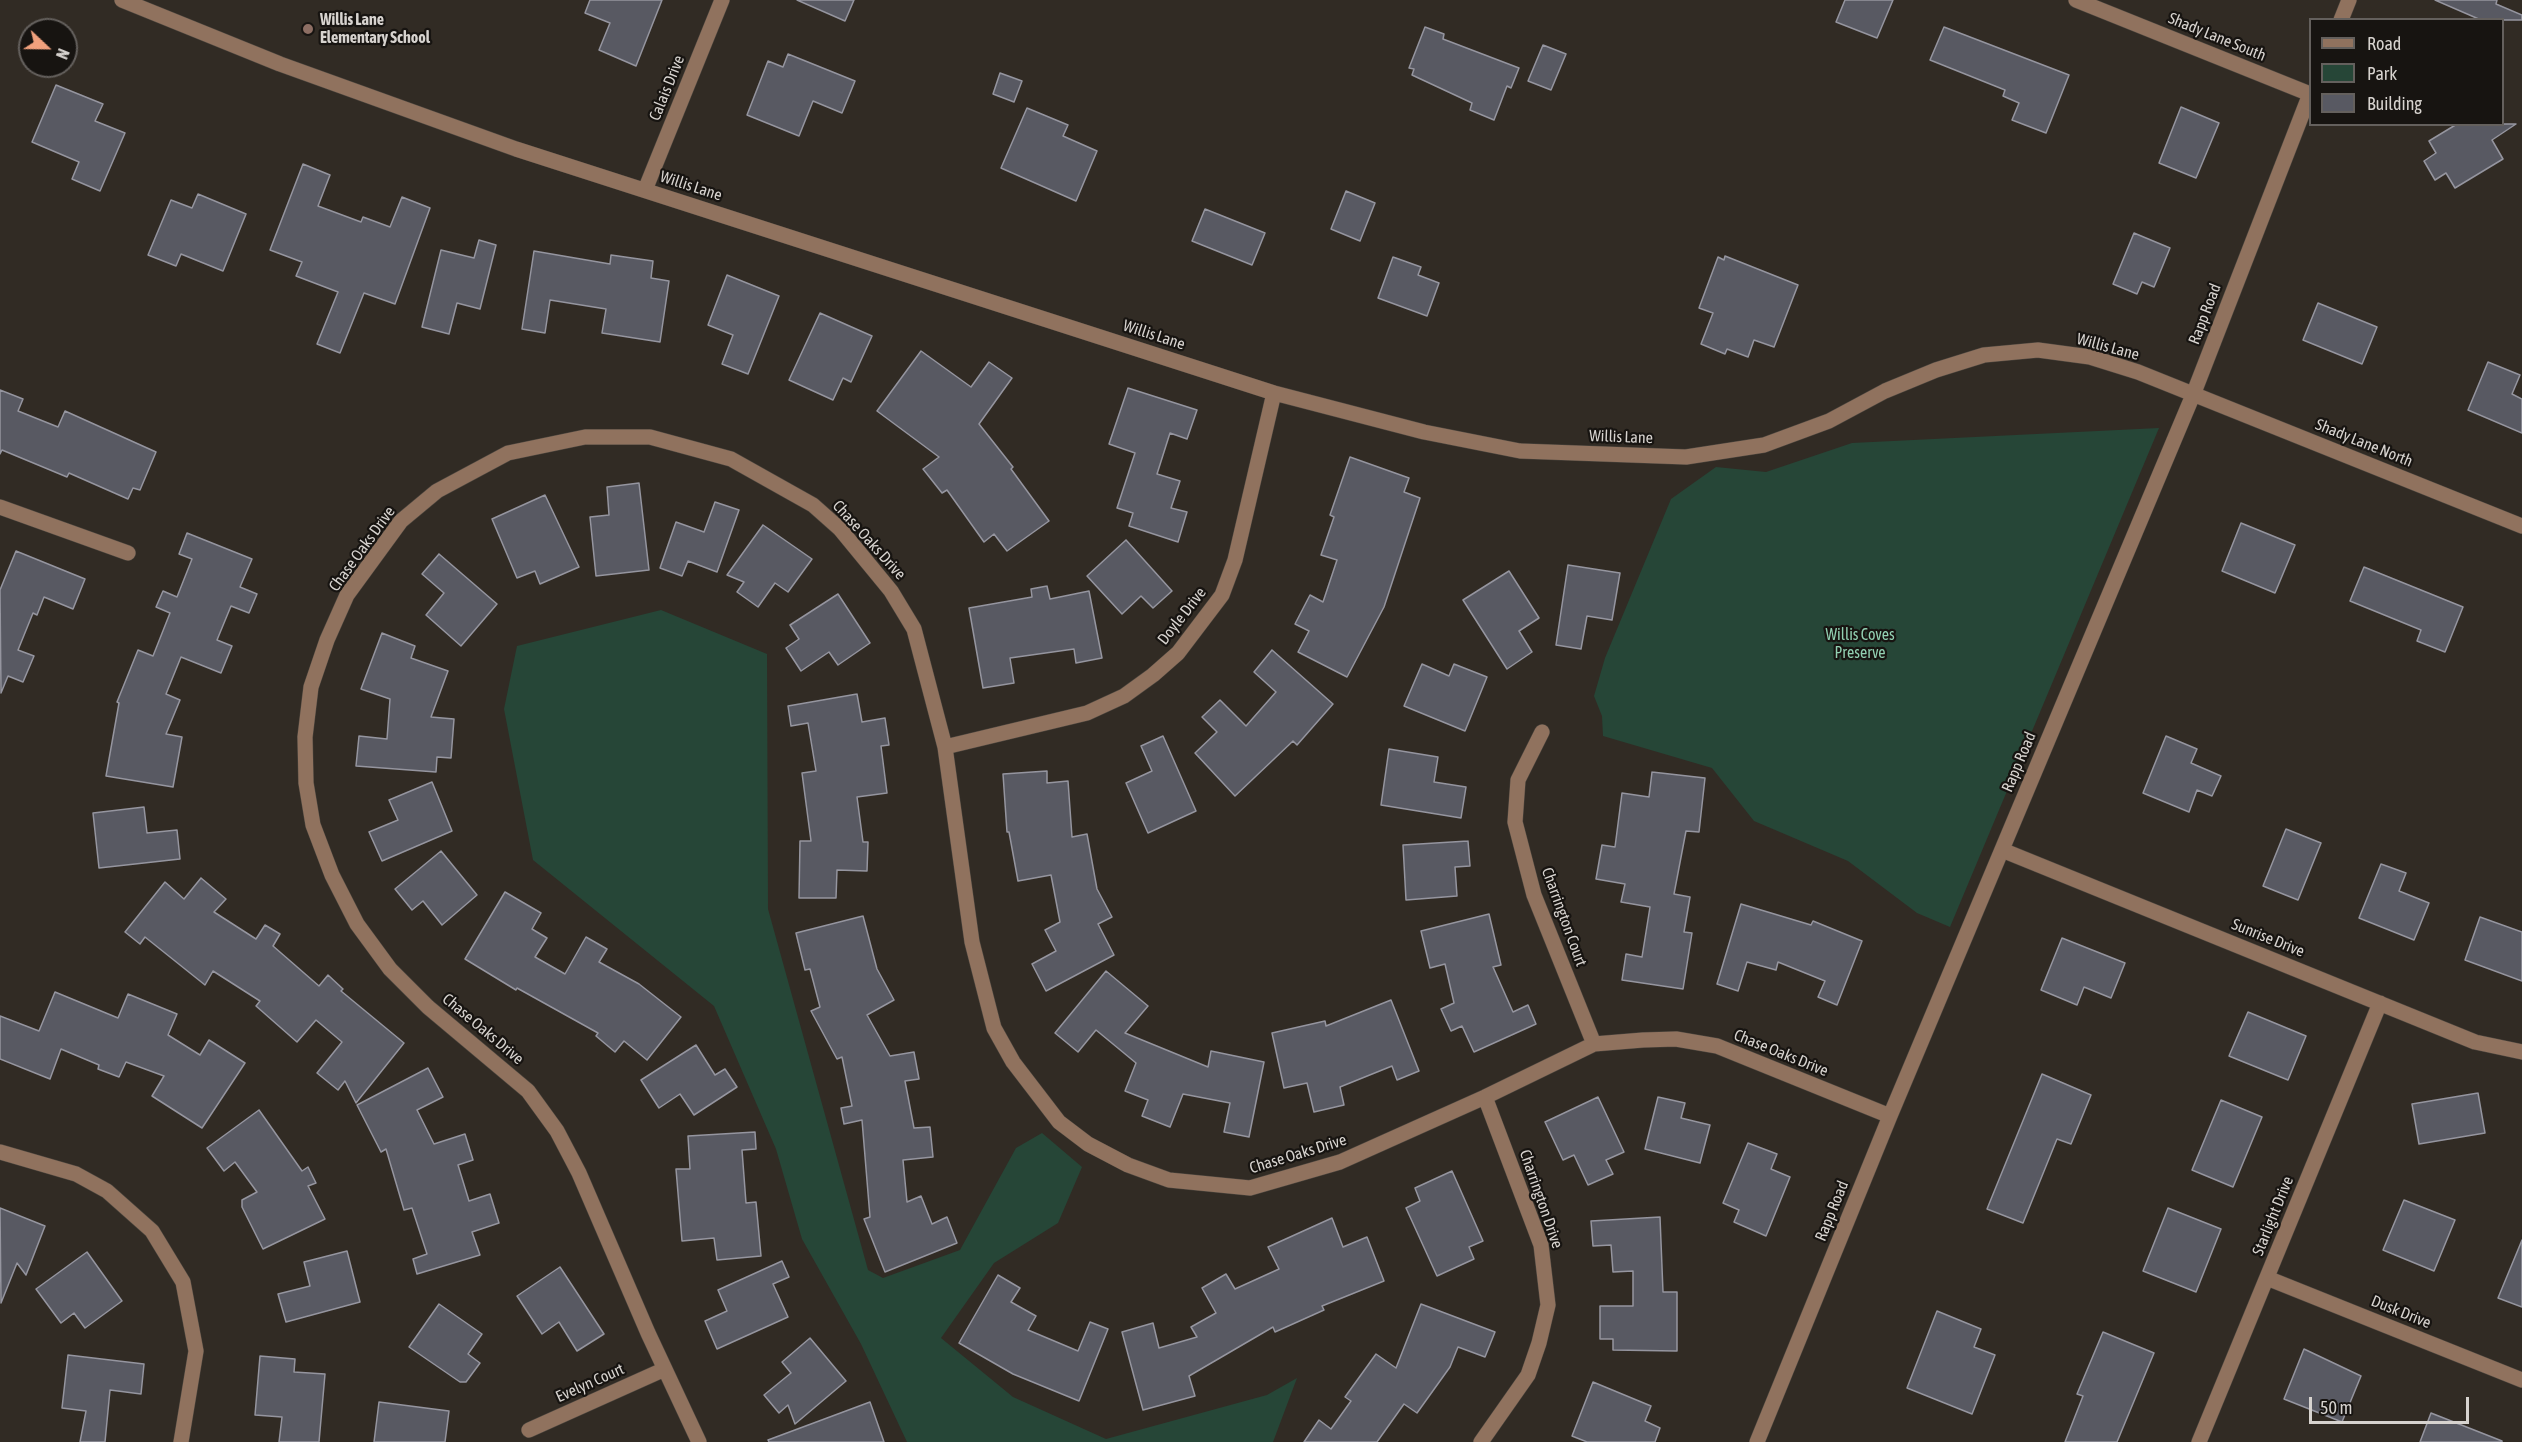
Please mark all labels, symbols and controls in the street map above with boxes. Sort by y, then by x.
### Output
street label: Shady Lane South [2165,9,2269,65]
place label: Willis Lane Elementary School [320,10,430,48]
north arrow [18,18,78,78]
legend [2309,18,2504,126]
marker: Willis Lane Elementary School [301,22,315,36]
text: Road [2367,33,2401,54]
text: N [53,46,73,62]
street label: Calais Drive [645,52,689,124]
text: Park [2367,63,2397,84]
text: Building [2367,93,2422,114]
street label: Willis Lane [658,167,724,205]
street label: Rapp Road [2185,281,2225,347]
street label: Willis Lane [1121,316,1187,354]
street label: Willis Lane [2075,329,2141,365]
street label: Shady Lane North [2313,415,2415,471]
street label: Willis Lane [1589,426,1653,448]
street label: Chase Oaks Drive [828,496,910,584]
street label: Chase Oaks Drive [325,503,399,595]
street label: Doyle Drive [1154,583,1210,649]
park label: Willis Coves Preserve [1825,625,1895,663]
street label: Rapp Road [1998,729,2040,795]
street label: Charrington Court [1537,865,1591,969]
street label: Sunrise Drive [2229,915,2307,961]
street label: Chase Oaks Drive [438,989,528,1069]
street label: Chase Oaks Drive [1731,1025,1831,1081]
street label: Chase Oaks Drive [1247,1130,1349,1178]
street label: Charrington Drive [1515,1147,1567,1251]
street label: Starlight Drive [2248,1174,2298,1258]
street label: Rapp Road [1811,1178,1853,1244]
street label: Dusk Drive [2368,1291,2434,1333]
street label: Evelyn Court [553,1359,627,1407]
scale bar [2312,1385,2472,1423]
text: 50 m [2320,1397,2352,1418]

